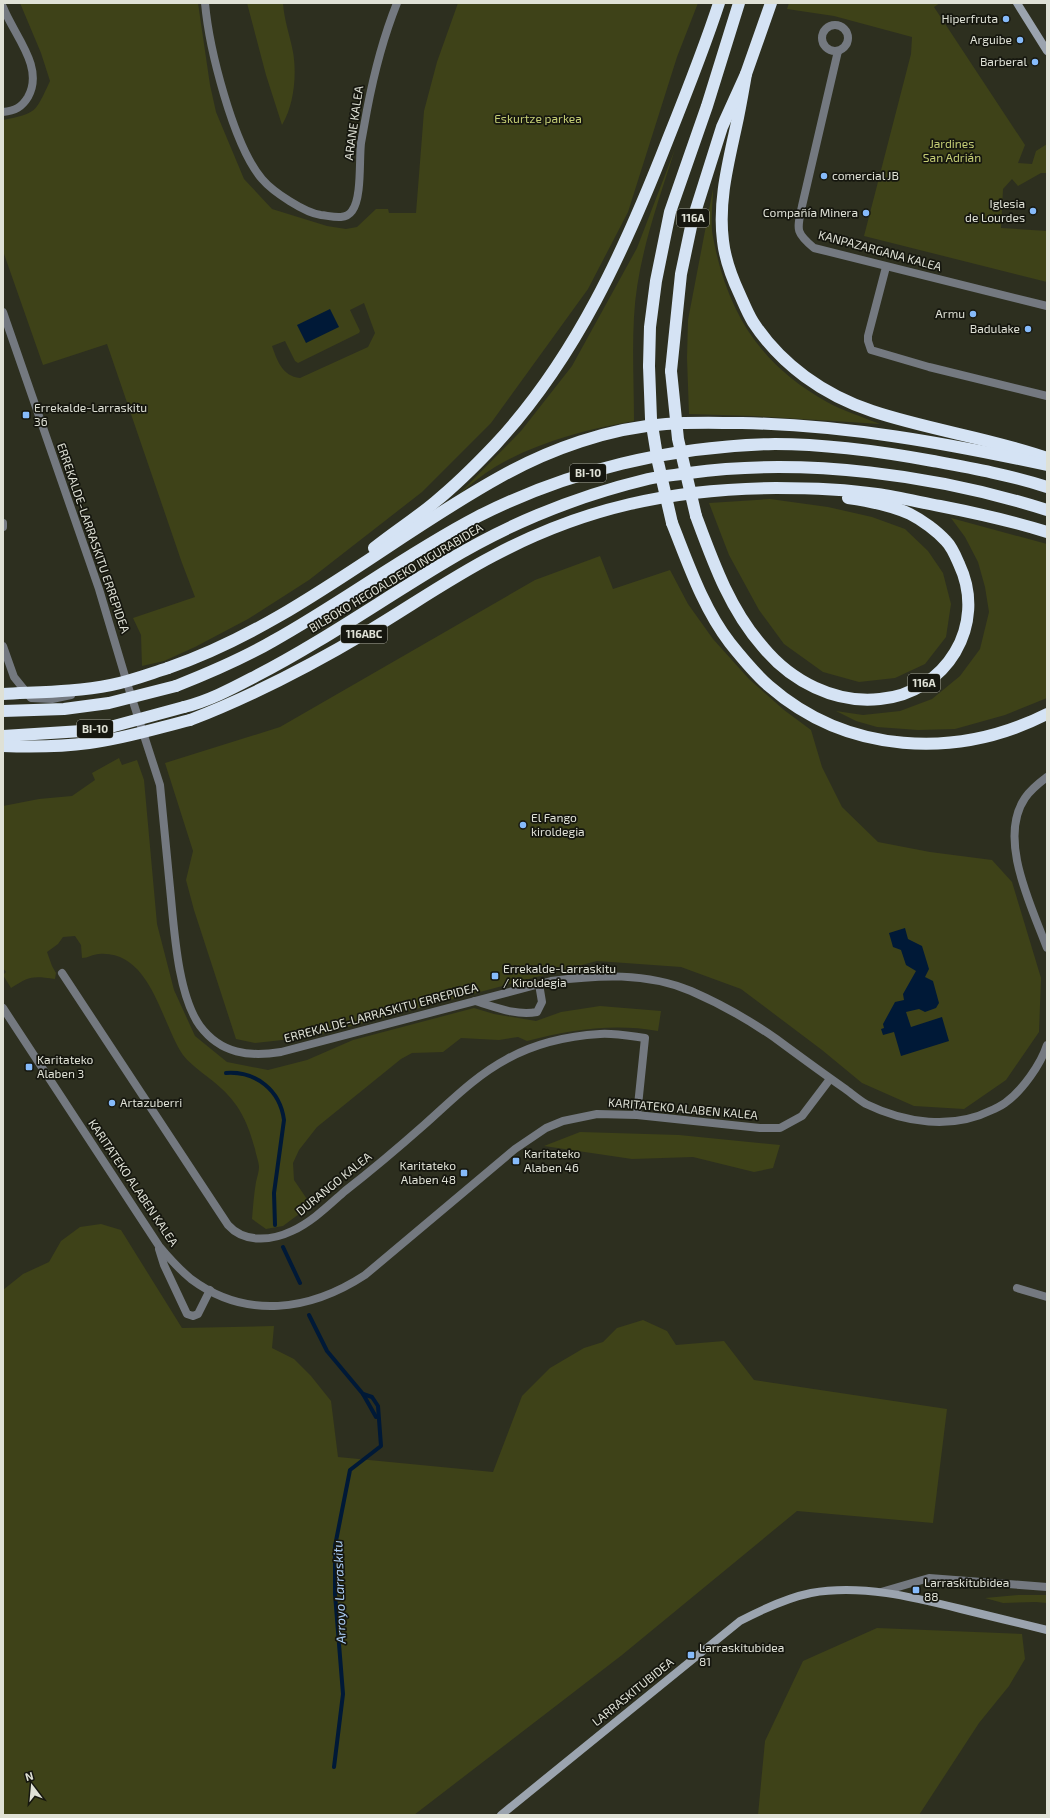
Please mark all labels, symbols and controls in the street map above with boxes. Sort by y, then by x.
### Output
place label: Hiperfruta [941,11,998,25]
marker: Hiperfruta [1001,14,1011,24]
place label: Arguibe [970,32,1012,46]
marker: Arguibe [1015,35,1025,45]
place label: Barberal [980,54,1027,68]
marker: Barberal [1030,57,1040,67]
street label: ARANE KALEA [341,84,365,161]
park label: Eskurtze parkea [494,111,582,125]
park label: Jardines San Adrián [923,136,981,164]
place label: comercial JB [832,168,899,182]
marker: comercial JB [819,171,829,181]
place label: Iglesia de Lourdes [965,196,1025,224]
place label: Compañía Minera [763,205,858,219]
marker: Iglesia de Lourdes [1028,206,1038,216]
marker: Compañía Minera [861,208,871,218]
road number: 116A [677,209,709,227]
street label: KANPAZARGANA KALEA [817,227,944,273]
place label: Armu [935,306,965,320]
marker: Armu [968,309,978,319]
place label: Badulake [970,321,1020,335]
marker: Badulake [1023,324,1033,334]
place label: Errekalde-Larraskitu 36 [34,400,147,428]
marker: Errekalde-Larraskitu 36 [21,410,31,420]
street label: ERREKALDE-LARRASKITU ERREPIDEA [55,441,133,635]
road number: BI-10 [570,464,606,482]
street label: BILBOKO HEGOALDEKO INGURABIDEA [306,519,485,635]
road number: 116ABC [341,625,387,643]
road number: 116A [908,674,940,692]
road number: BI-10 [77,720,113,738]
place label: El Fango kiroldegia [531,810,585,838]
marker: El Fango kiroldegia [518,820,528,830]
place label: Errekalde-Larraskitu / Kiroldegia [503,961,616,989]
marker: Errekalde-Larraskitu / Kiroldegia [490,971,500,981]
street label: ERREKALDE-LARRASKITU ERREPIDEA [282,979,480,1045]
place label: Karitateko Alaben 3 [37,1052,94,1080]
marker: Karitateko Alaben 3 [24,1062,34,1072]
street label: KARITATEKO ALABEN KALEA [608,1094,759,1122]
place label: Artazuberri [120,1095,182,1109]
marker: Artazuberri [107,1098,117,1108]
street label: KARITATEKO ALABEN KALEA [86,1116,182,1249]
place label: Karitateko Alaben 46 [524,1146,581,1174]
street label: DURANGO KALEA [293,1148,374,1218]
marker: Karitateko Alaben 46 [511,1156,521,1166]
place label: Karitateko Alaben 48 [400,1158,456,1186]
marker: Karitateko Alaben 48 [459,1168,469,1178]
water label: Arroyo Larraskitu [329,1540,349,1645]
place label: Larraskitubidea 88 [924,1575,1009,1603]
marker: Larraskitubidea 88 [911,1585,921,1595]
place label: Larraskitubidea 81 [699,1640,784,1668]
marker: Larraskitubidea 81 [686,1650,696,1660]
street label: LARRASKITUBIDEA [589,1654,676,1728]
north arrow [12,1766,52,1806]
text: N [23,1769,35,1783]

